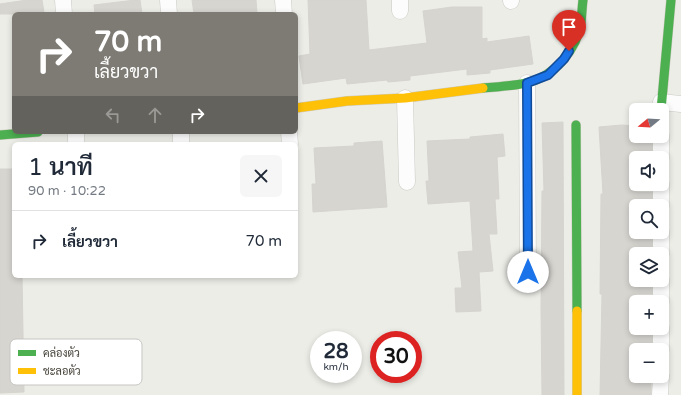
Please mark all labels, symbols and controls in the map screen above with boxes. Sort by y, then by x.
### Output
pin [552,10,586,51]
icon: arrive [558,16,580,38]
text: 70 m [94,25,162,59]
icon: right [28,28,80,80]
text: เลี้ยวขวา [94,61,158,83]
north arrow [629,103,669,143]
map controls [629,103,669,383]
icon: left [102,104,124,126]
icon: ahead [144,104,166,126]
icon: right [186,104,208,126]
button: sound [629,151,669,191]
text: 1 นาที [28,153,93,182]
button: close [240,155,282,197]
text: 90 m · 10:22 [28,183,106,199]
button: search [629,199,669,239]
icon: right [28,230,50,252]
text: 70 m [245,232,282,250]
text: เลี้ยวขวา [62,233,118,251]
button: layers [629,247,669,287]
position arrow [507,251,549,293]
button: + [629,295,669,335]
speed limit sign: 30 [370,331,422,383]
legend [10,339,142,385]
text: 28 [323,340,349,364]
button: − [629,343,669,383]
text: คล่องตัว [43,346,80,360]
text: km/h [323,361,349,373]
text: ชะลอตัว [43,364,81,378]

